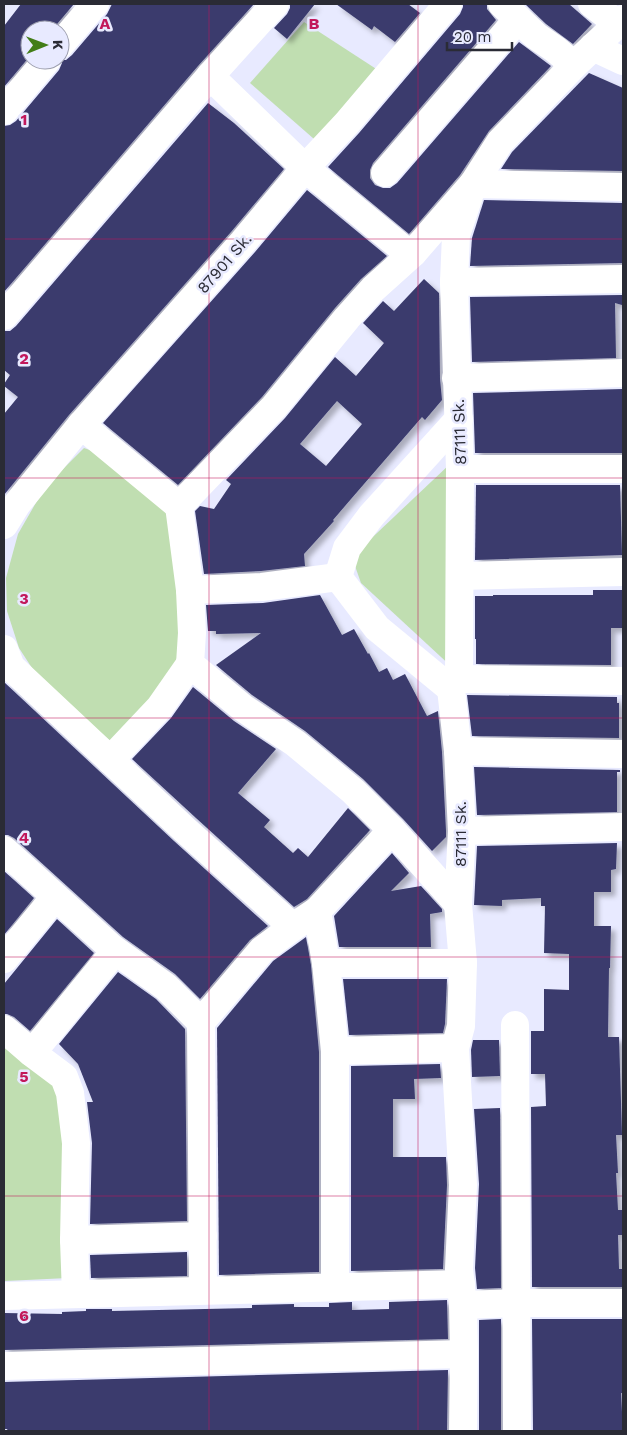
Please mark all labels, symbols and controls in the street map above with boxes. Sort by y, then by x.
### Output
text: A [100,14,111,33]
text: B [309,14,320,33]
north arrow [20,20,70,70]
scale bar [447,20,512,52]
text: 20 m [454,28,492,46]
text: K [50,40,66,50]
text: 1 [21,110,27,129]
street label: 87901 Sk. [193,229,256,297]
text: 2 [19,349,29,368]
street label: 87111 Sk. [449,399,470,465]
text: 3 [19,589,29,608]
street label: 87111 Sk. [451,801,470,867]
text: 4 [19,828,29,847]
text: 5 [19,1067,29,1086]
text: 6 [19,1306,29,1325]

